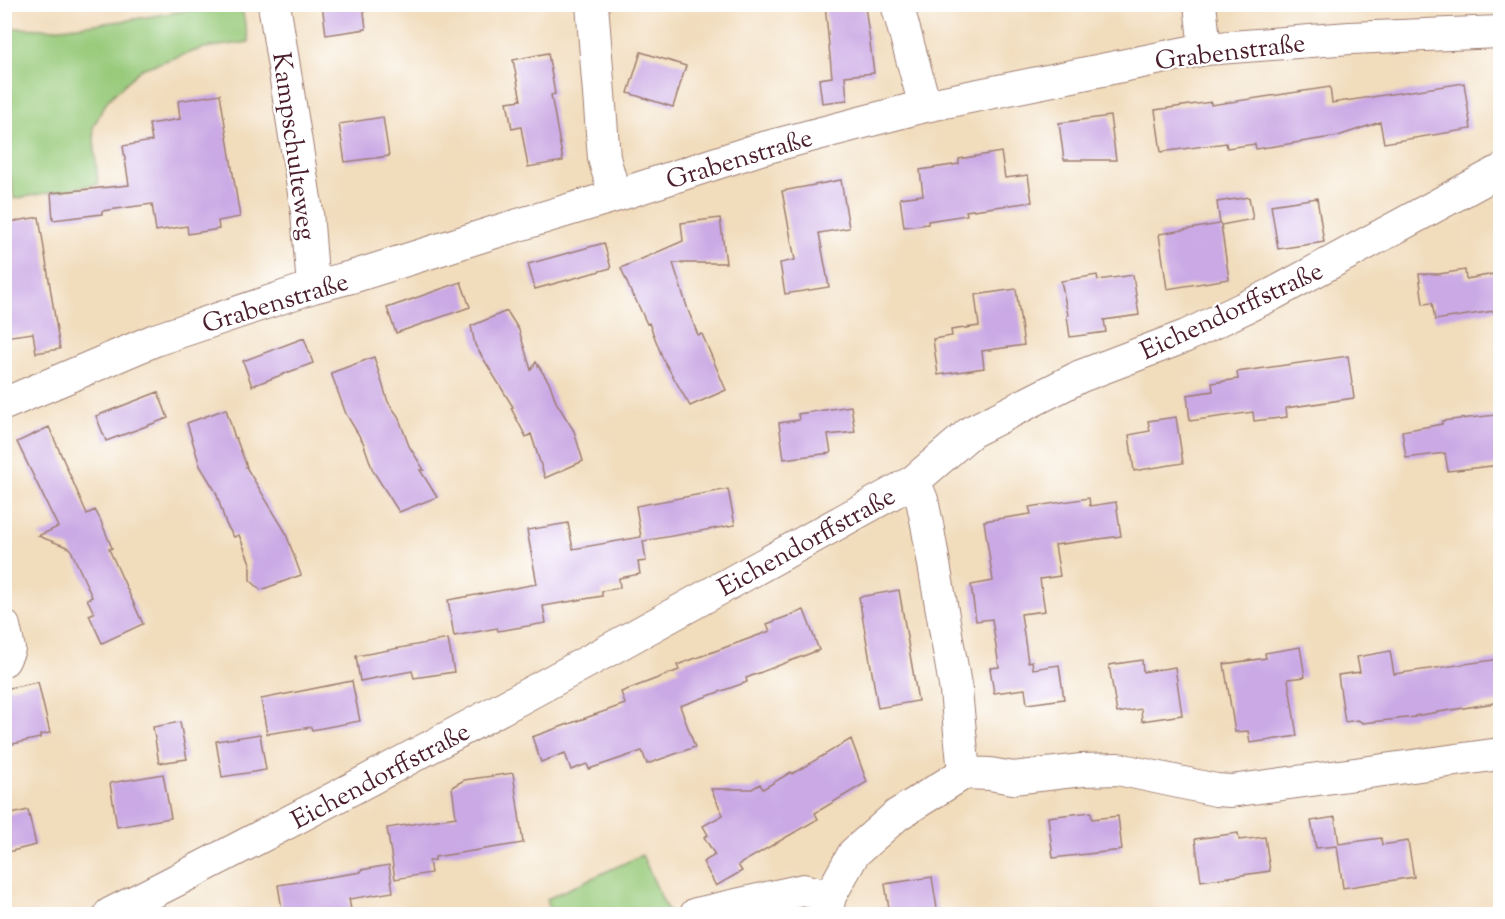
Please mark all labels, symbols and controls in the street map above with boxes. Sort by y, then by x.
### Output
street label: Grabenstraße [1153,26,1308,81]
street label: Kampschulteweg [261,50,324,243]
street label: Grabenstraße [662,121,817,200]
street label: Eichendorffstraße [1135,254,1329,371]
street label: Grabenstraße [198,265,353,344]
street label: Eichendorffstraße [712,479,903,607]
street label: Eichendorffstraße [285,714,477,840]

